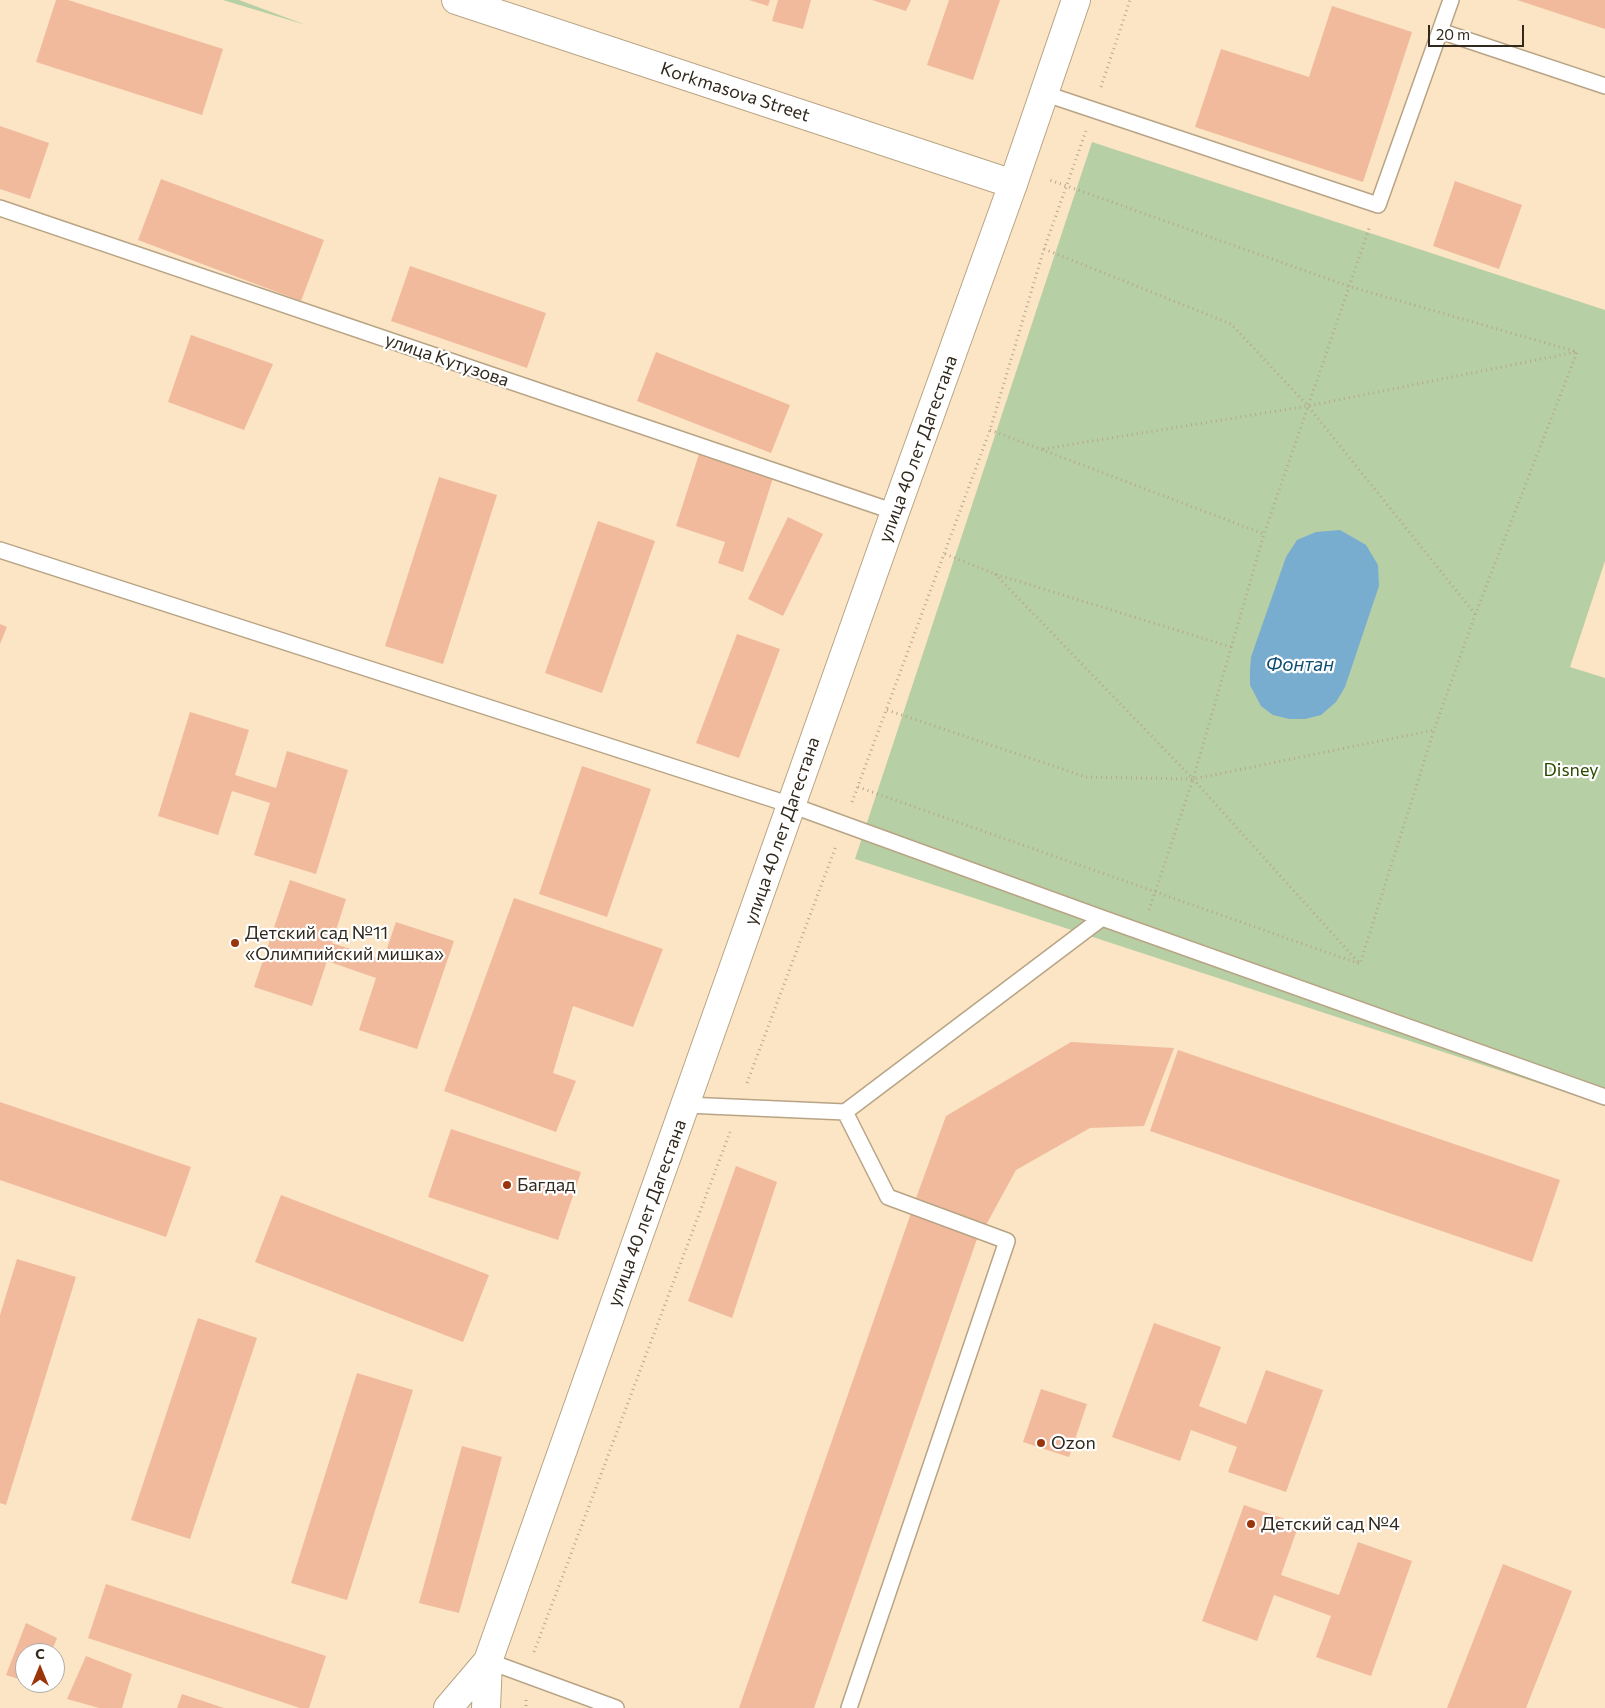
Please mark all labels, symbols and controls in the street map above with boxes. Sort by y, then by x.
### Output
scale bar [1430,15,1526,47]
text: 20 m [1436,25,1470,43]
street label: Korkmasova Street [658,58,812,126]
street label: улица Кутузова [382,329,512,391]
street label: улица 40 лет Дагестана [874,353,962,545]
water label: Фонтан [1266,654,1334,676]
street label: улица 40 лет Дагестана [740,734,824,928]
park label: Disney [1544,759,1598,781]
place label: Детский сад №11 «Олимпийский мишка» [245,922,444,964]
marker: Детский сад №11 «Олимпийский мишка» [229,937,241,949]
street label: улица 40 лет Дагестана [603,1117,691,1309]
place label: Багдад [517,1174,576,1196]
marker: Багдад [501,1179,513,1191]
place label: Ozon [1051,1432,1096,1454]
marker: Ozon [1035,1437,1047,1449]
place label: Детский сад №4 [1261,1513,1400,1535]
marker: Детский сад №4 [1245,1518,1257,1530]
north arrow [15,1643,65,1693]
text: С [35,1645,45,1662]

